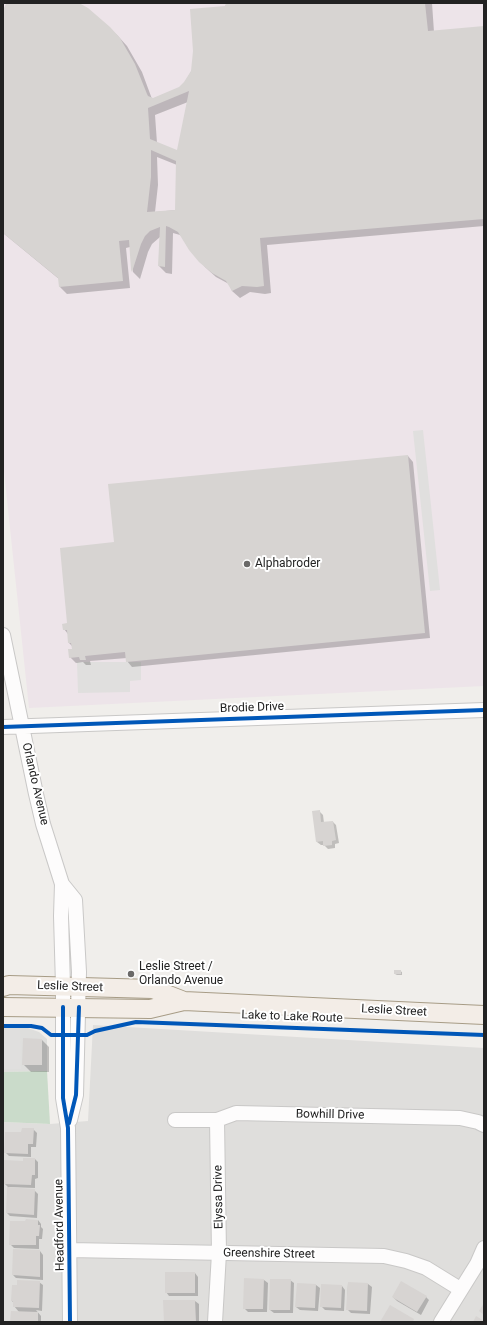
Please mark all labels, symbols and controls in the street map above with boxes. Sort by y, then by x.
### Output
place label: Alphabroder [255,557,320,571]
marker: Alphabroder [242,559,252,569]
street label: Brodie Drive [220,700,284,716]
street label: Orlando Avenue [19,741,51,827]
place label: Leslie Street / Orlando Avenue [139,960,223,988]
marker: Leslie Street / Orlando Avenue [126,969,136,979]
street label: Leslie Street [37,979,103,995]
street label: Leslie Street [361,1002,427,1020]
street label: Lake to Lake Route [241,1008,343,1026]
street label: Bowhill Drive [296,1107,364,1123]
street label: Elyssa Drive [211,1165,227,1229]
street label: Headford Avenue [52,1179,68,1271]
street label: Greenshire Street [223,1246,315,1262]

